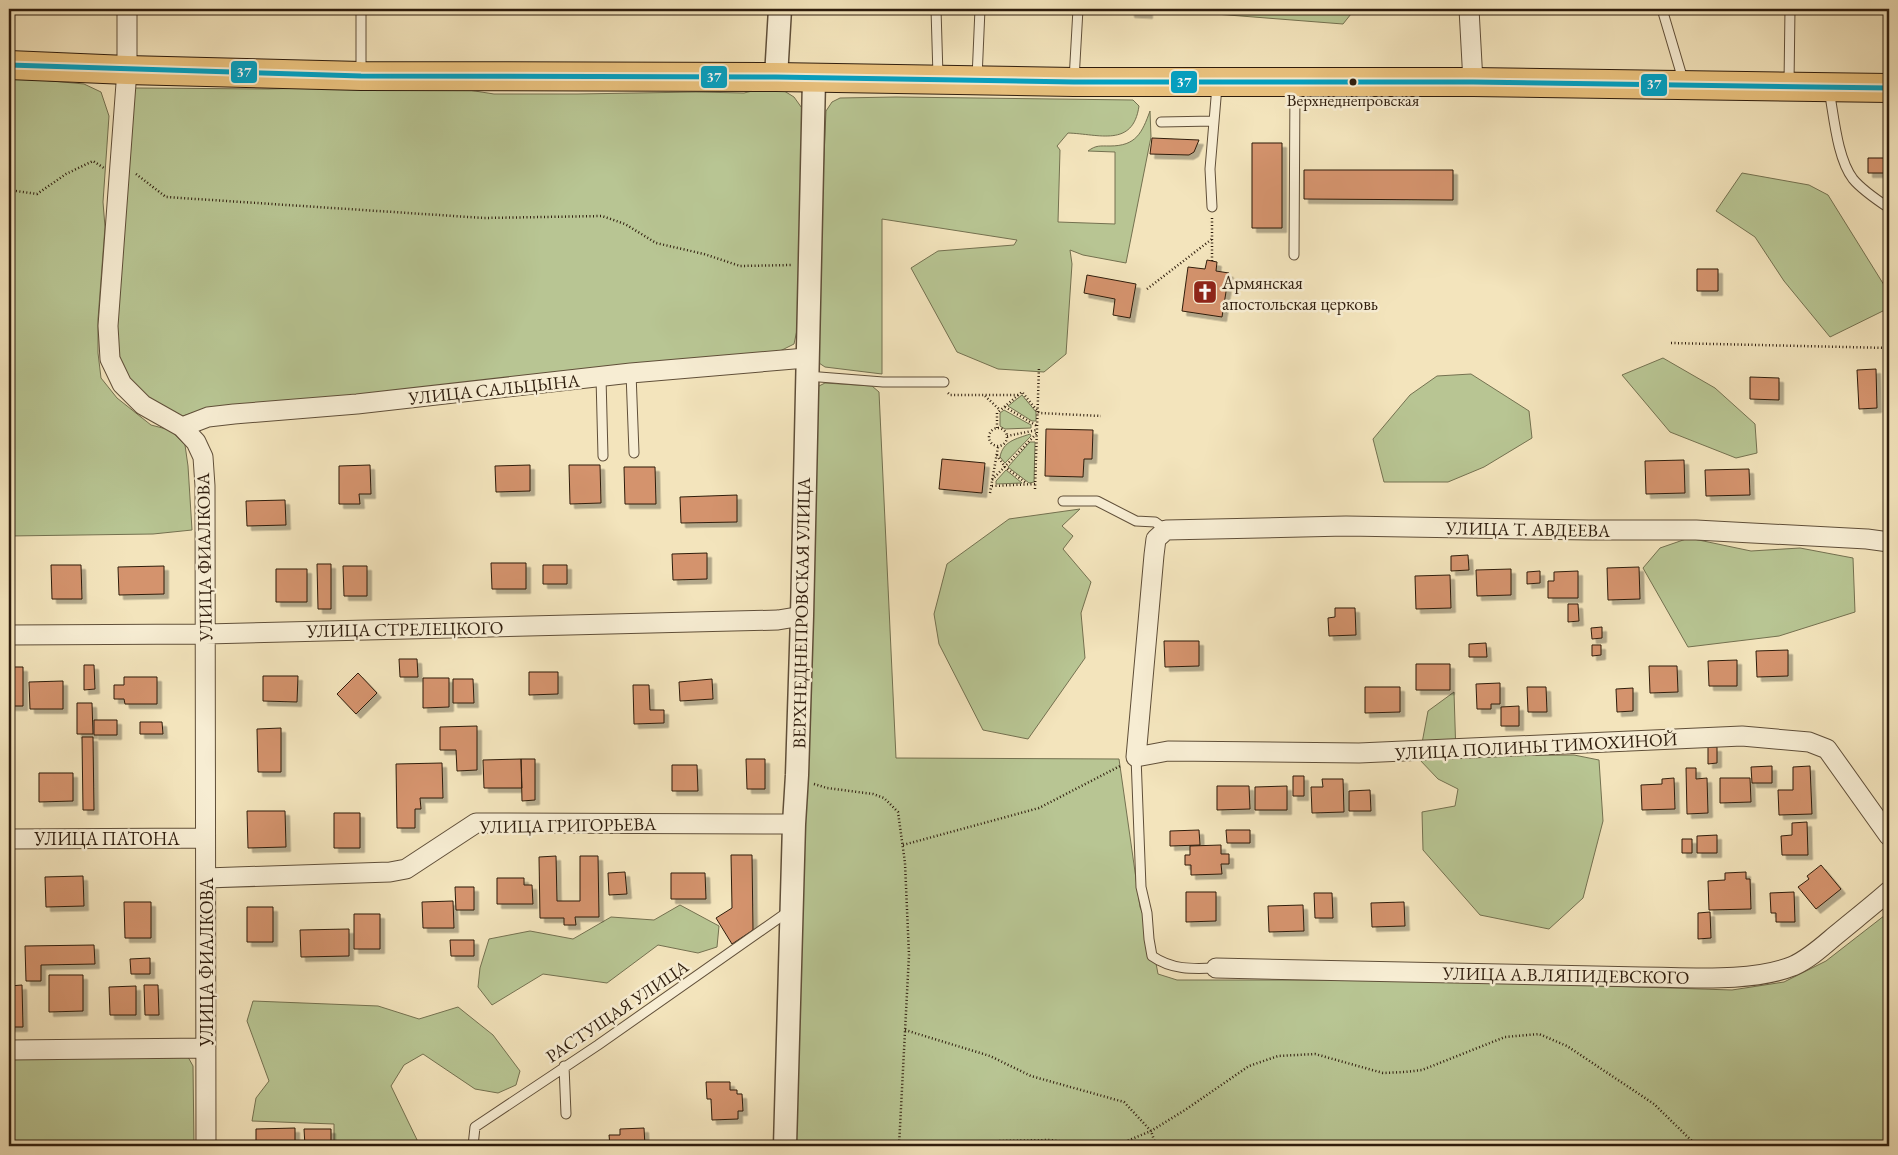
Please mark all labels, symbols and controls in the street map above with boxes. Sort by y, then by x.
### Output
line badge: 37 [230,60,258,84]
text: 37 [237,63,252,81]
line badge: 37 [700,65,728,89]
text: 37 [707,68,722,86]
line badge: 37 [1170,70,1198,94]
text: 37 [1177,73,1192,91]
line badge: 37 [1640,73,1668,97]
text: 37 [1647,75,1662,93]
marker: Верхнеднепровская [1348,77,1358,87]
place label: Верхнеднепровская [1287,89,1420,111]
place label: Армянская апостольская церковь [1221,271,1378,315]
church icon: Армянская апостольская церковь [1192,279,1218,305]
street label: УЛИЦА САЛЬЦЫНА [406,369,581,410]
street label: УЛИЦА ФИАЛКОВА [191,472,217,643]
street label: ВЕРХНЕДНЕПРОВСКАЯ УЛИЦА [787,477,815,749]
street label: УЛИЦА Т. АВДЕЕВА [1444,516,1611,542]
street label: УЛИЦА СТРЕЛЕЦКОГО [305,616,504,642]
street label: УЛИЦА ПОЛИНЫ ТИМОХИНОЙ [1393,727,1678,765]
street label: УЛИЦА ГРИГОРЬЕВА [478,812,657,838]
street label: УЛИЦА ПАТОНА [33,827,180,850]
street label: УЛИЦА ФИАЛКОВА [195,877,218,1047]
street label: РАСТУЩАЯ УЛИЦА [541,954,693,1067]
street label: УЛИЦА А.В.ЛЯПИДЕВСКОГО [1441,961,1690,989]

